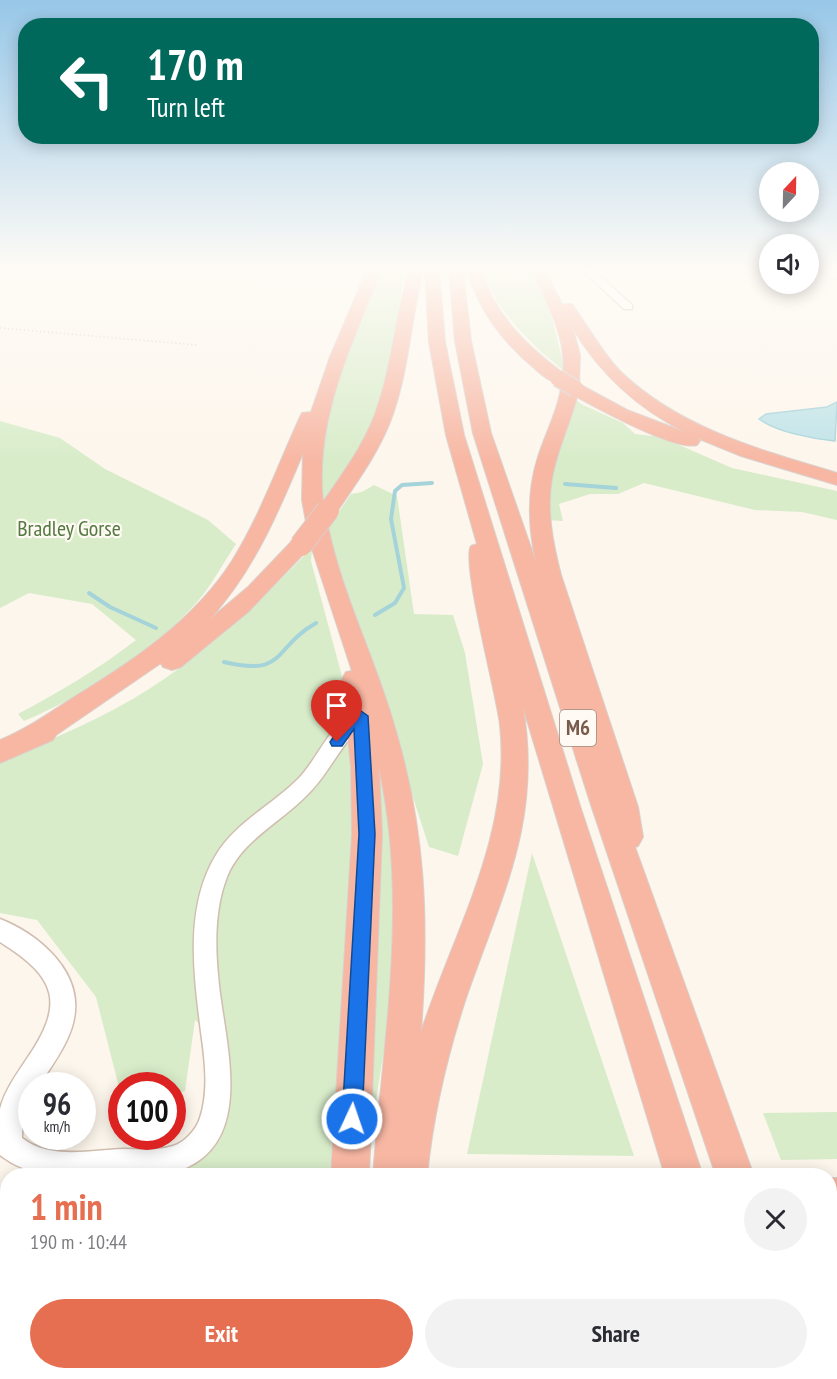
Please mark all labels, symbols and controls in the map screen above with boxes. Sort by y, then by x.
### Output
text: 170 m [147,37,244,92]
icon: left [48,42,126,120]
text: Turn left [147,90,225,124]
north arrow [759,162,819,222]
map controls [759,162,819,294]
button: sound [759,234,819,294]
park label: Bradley Gorse [17,514,121,542]
pin [311,680,362,742]
icon: arrive [320,689,353,722]
road number: M6 [560,710,596,746]
speed limit sign: 100 [108,1072,186,1150]
text: 96 [43,1084,71,1123]
position arrow [320,1087,384,1151]
text: km/h [44,1117,70,1136]
text: 1 min [30,1183,103,1230]
button: close [744,1188,807,1251]
text: 190 m · 10:44 [30,1229,127,1255]
button: Exit [30,1299,413,1368]
button: Share [425,1299,807,1368]

